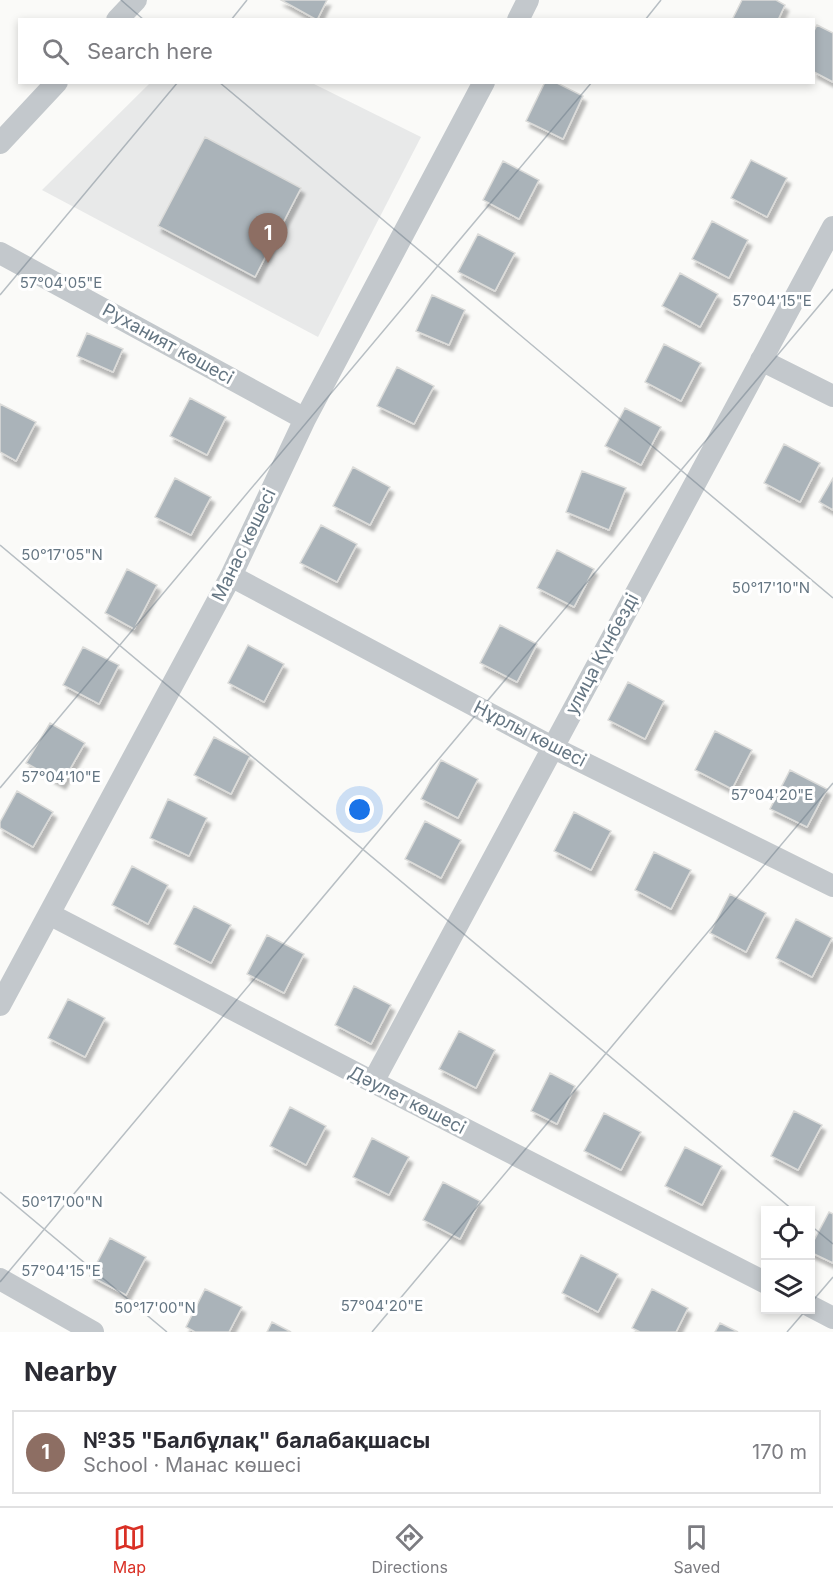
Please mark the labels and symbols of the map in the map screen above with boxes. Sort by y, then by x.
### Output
pin: 1 [248,214,288,263]
text: 57°04'05"E [20,273,102,292]
text: 57°04'15"E [732,291,812,310]
street label: Руханият көшесі [99,299,237,388]
street label: Манас көшесі [207,485,280,604]
text: 50°17'05"N [21,545,103,564]
text: 50°17'10"N [732,578,810,597]
street label: улица Күнбезді [561,590,642,718]
street label: Нұрлы көшесі [471,696,590,771]
text: 57°04'10"E [21,767,101,786]
text: 57°04'20"E [731,785,813,804]
your location [345,795,374,824]
street label: Дәулет көшесі [345,1061,469,1138]
text: 50°17'00"N [21,1192,103,1211]
text: 57°04'15"E [21,1261,101,1280]
text: 57°04'20"E [341,1296,423,1315]
text: 50°17'00"N [114,1298,196,1317]

